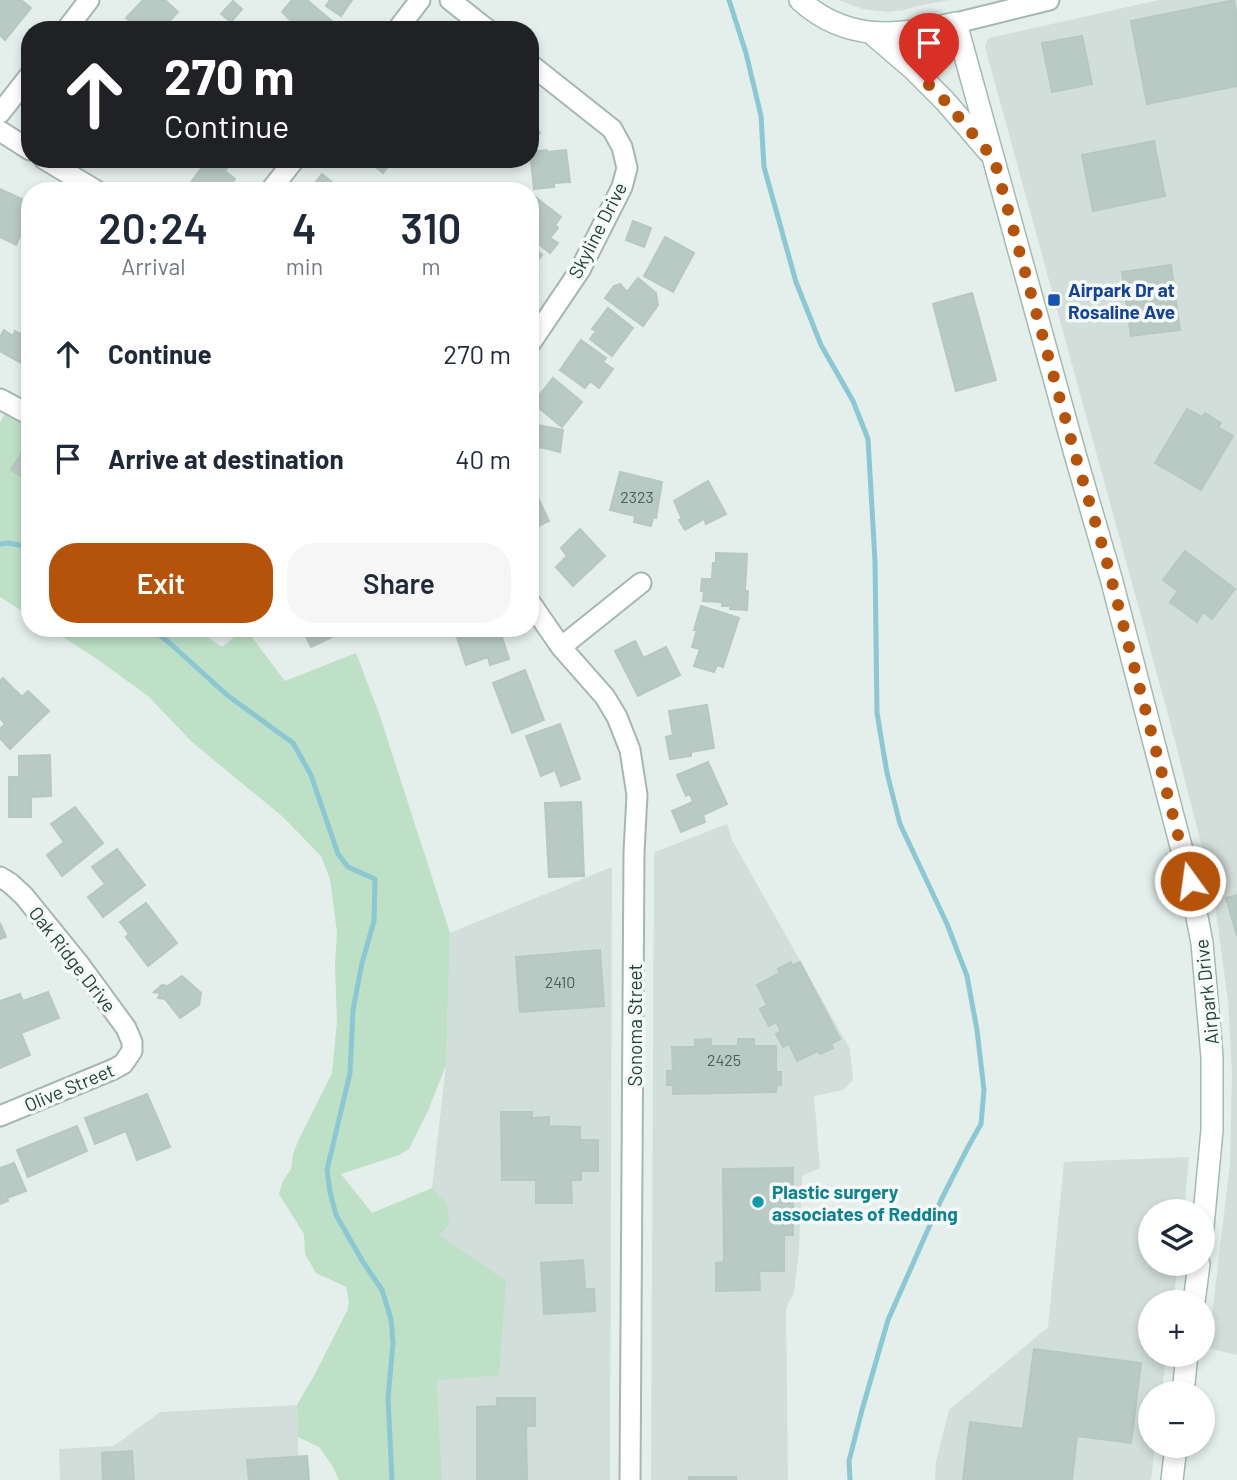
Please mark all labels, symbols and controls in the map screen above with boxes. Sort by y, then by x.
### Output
pin [899,13,959,85]
icon: arrive [910,24,948,62]
text: 270 m [164,46,294,105]
icon: ahead [49,49,140,140]
text: Continue [164,106,289,144]
street label: Skyline Drive [563,178,631,282]
text: 20:24 [99,202,208,252]
text: 4 [292,202,317,252]
text: 310 [401,202,461,252]
text: Arrival [121,252,186,280]
text: min [286,252,323,280]
text: m [422,252,441,280]
place label: Airpark Dr at Rosaline Ave [1068,278,1175,323]
marker: Airpark Dr at Rosaline Ave [1046,292,1062,308]
icon: ahead [49,335,87,373]
text: Continue [108,338,212,369]
text: 270 m [443,338,511,369]
icon: arrive [49,440,87,478]
text: Arrive at destination [108,443,344,474]
text: 40 m [455,443,511,474]
house number: 2323 [620,487,654,506]
button: Exit [49,543,273,623]
button: Share [287,543,511,623]
position arrow [1153,844,1227,918]
street label: Oak Ridge Drive [25,901,121,1017]
street label: Airpark Drive [1189,938,1223,1046]
street label: Sonoma Street [623,963,646,1087]
house number: 2410 [545,972,575,991]
house number: 2425 [707,1050,741,1069]
street label: Olive Street [21,1058,117,1116]
place label: Plastic surgery associates of Redding [772,1180,958,1225]
marker: Plastic surgery associates of Redding [750,1194,766,1210]
map controls [1138,1199,1215,1458]
button: layers [1138,1199,1215,1276]
button: + [1138,1290,1215,1367]
button: − [1138,1381,1215,1458]

